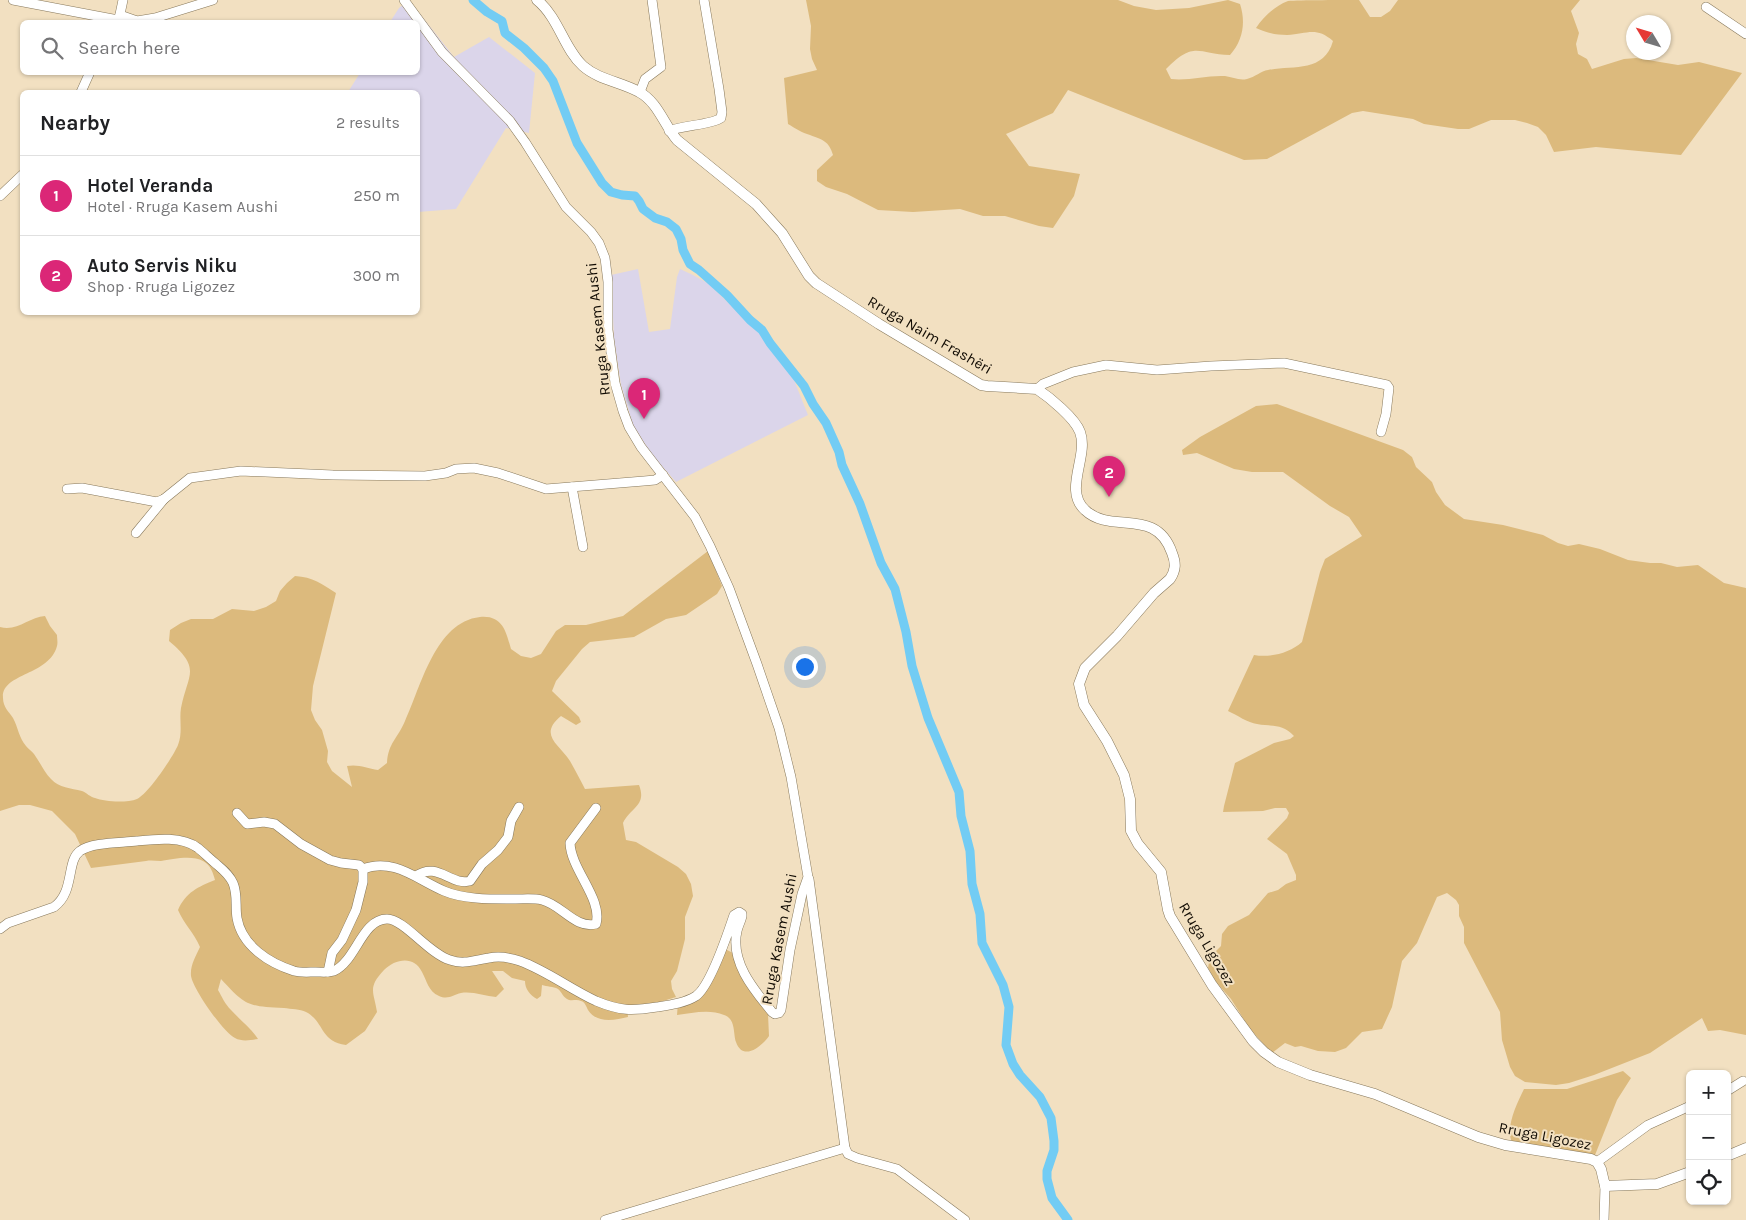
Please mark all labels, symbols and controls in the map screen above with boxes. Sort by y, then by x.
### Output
north arrow [1626,15,1671,60]
search box [20,20,420,75]
icon: search [38,34,66,62]
text: Search here [78,37,180,59]
text: Nearby [40,111,110,135]
text: 2 results [336,113,400,132]
text: Hotel Veranda [87,175,213,197]
text: 1 [53,186,59,205]
text: 250 m [353,186,400,205]
text: Hotel · Rruga Kasem Aushi [87,197,278,216]
text: Auto Servis Niku [87,255,237,277]
street label: Rruga Kasem Aushi [582,262,614,396]
text: 2 [51,266,61,285]
text: 300 m [353,266,400,285]
text: Shop · Rruga Ligozez [87,277,235,296]
street label: Rruga Naim Frashëri [865,292,995,378]
pin: 1 [628,378,660,419]
pin: 2 [1093,456,1125,497]
your location [792,654,818,680]
street label: Rruga Kasem Aushi [757,872,801,1006]
street label: Rruga Ligozez [1175,899,1239,989]
map controls [1686,1070,1731,1205]
button: + [1686,1070,1731,1115]
button: − [1686,1115,1731,1160]
street label: Rruga Ligozez [1497,1118,1593,1154]
button: locate [1686,1160,1731,1205]

